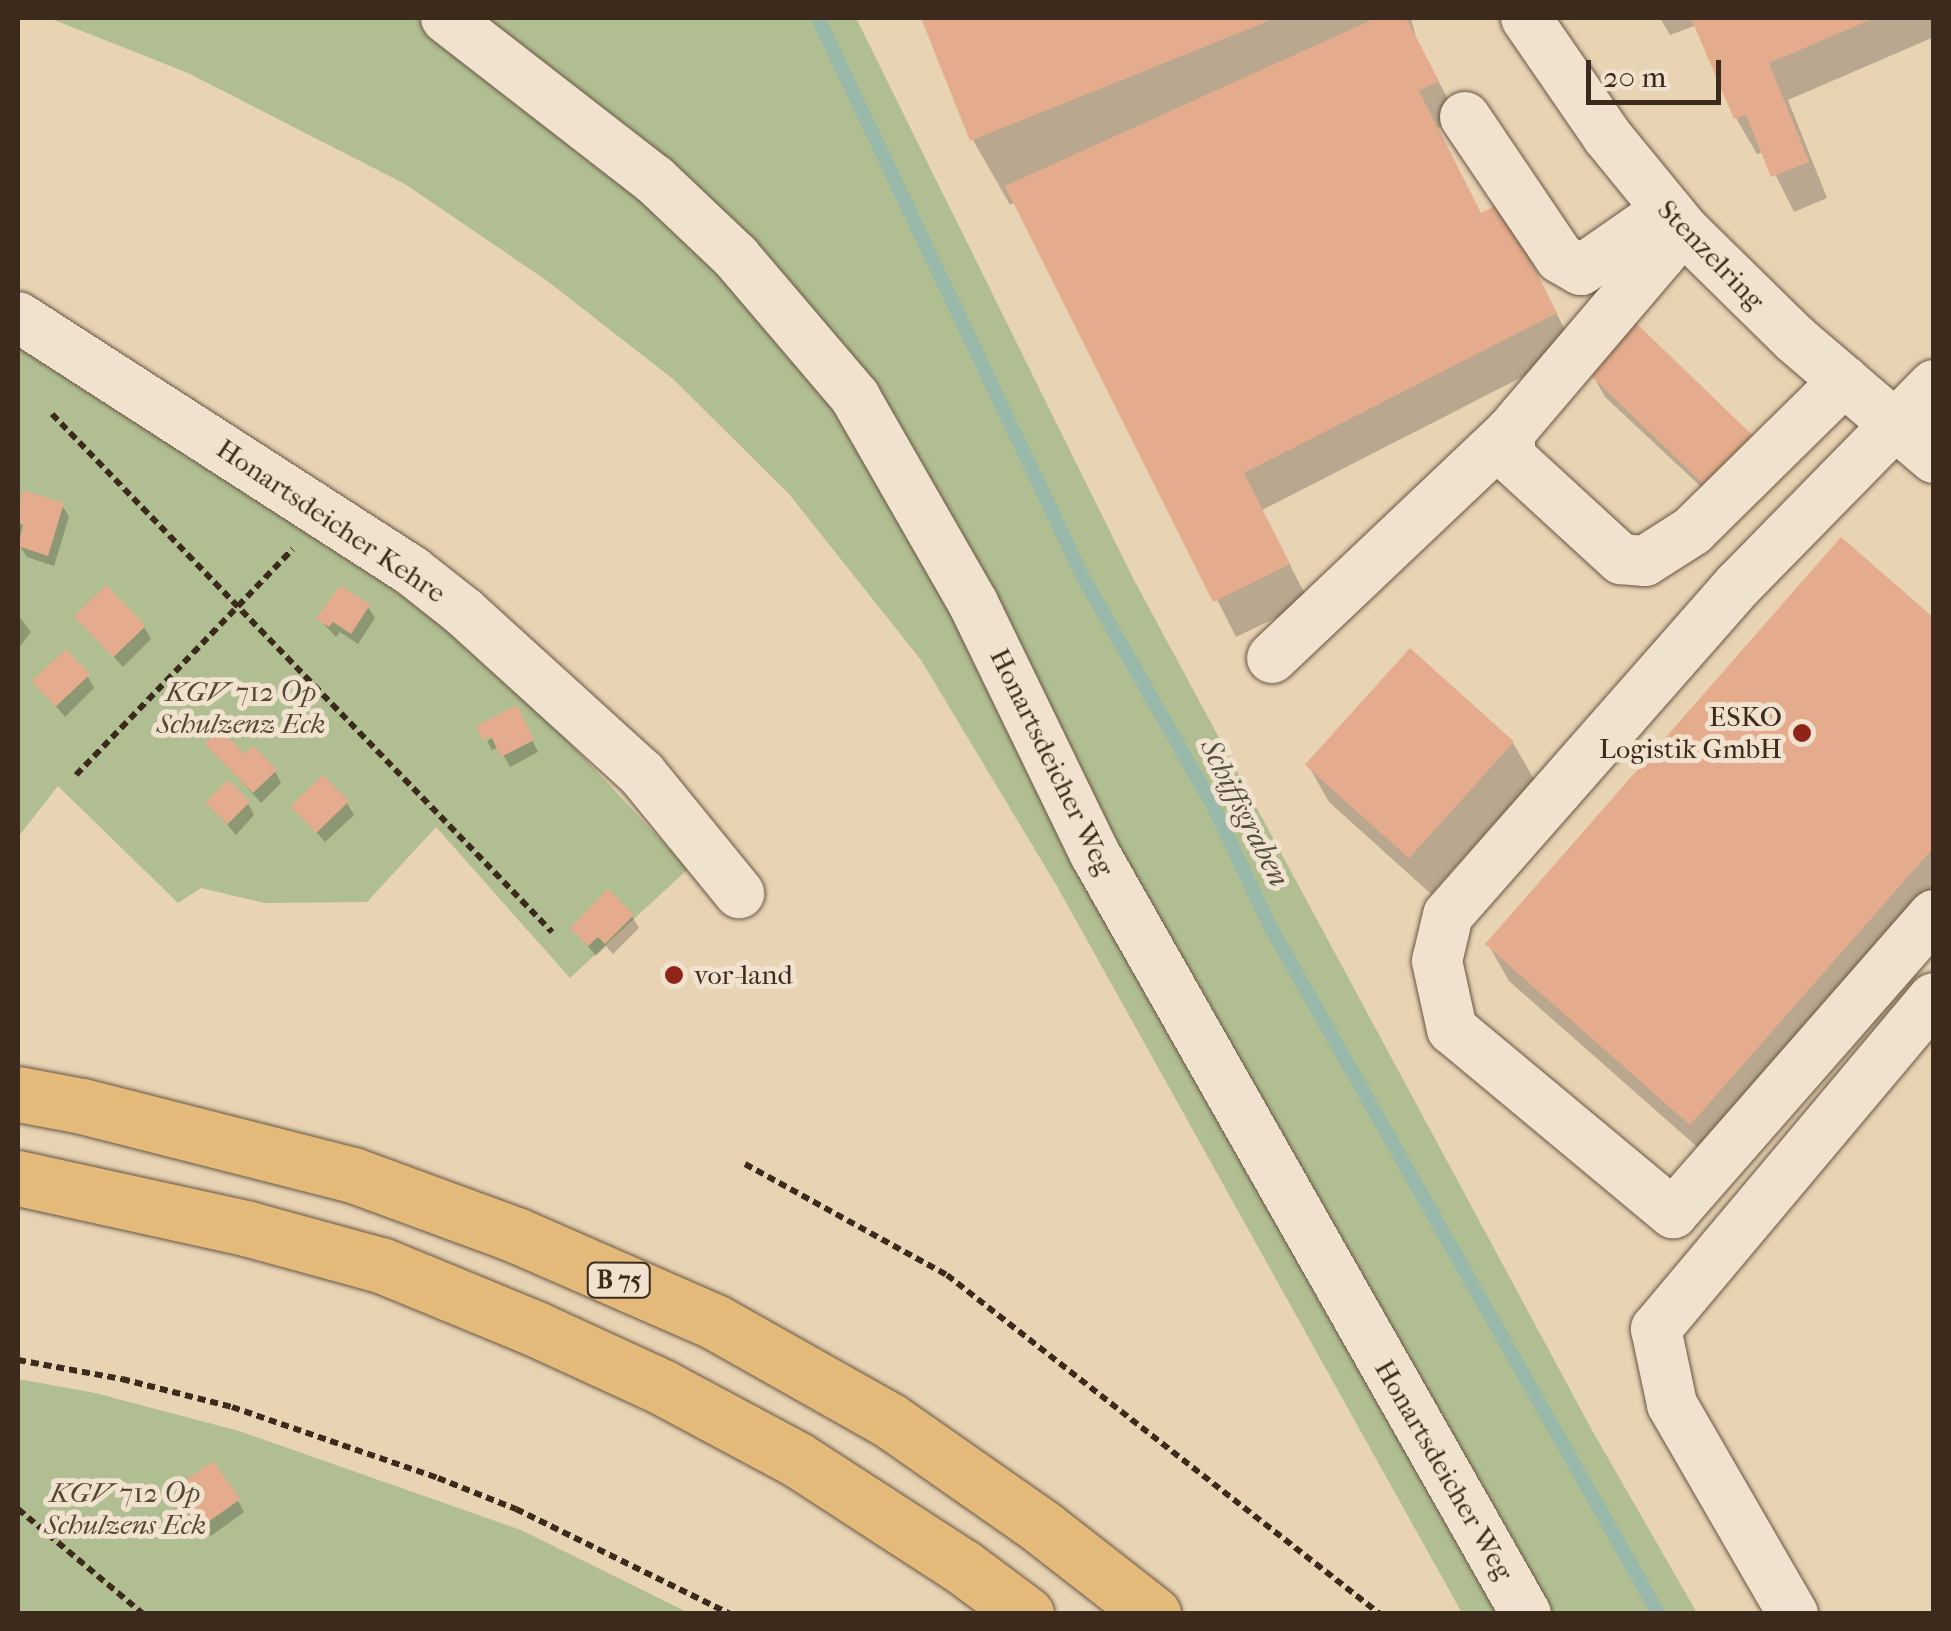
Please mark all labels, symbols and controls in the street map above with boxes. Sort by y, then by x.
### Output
scale bar [1591,40,1726,102]
text: 20 m [1603,60,1666,95]
street label: Stenzelring [1650,193,1772,317]
street label: Honartsdeicher Kehre [210,432,452,610]
street label: Honartsdeicher Weg [982,643,1122,881]
park label: KGV 712 Op Schulzenz Eck [157,675,325,741]
place label: ESKO Logistik GmbH [1599,700,1782,766]
marker: ESKO Logistik GmbH [1791,722,1813,744]
water label: Schiffsgraben [1191,733,1297,893]
place label: vor-land [694,958,793,992]
marker: vor-land [663,964,685,986]
road number: B 75 [586,1260,652,1300]
street label: Honartsdeicher Weg [1367,1354,1521,1586]
park label: KGV 712 Op Schulzens Eck [44,1476,206,1542]

